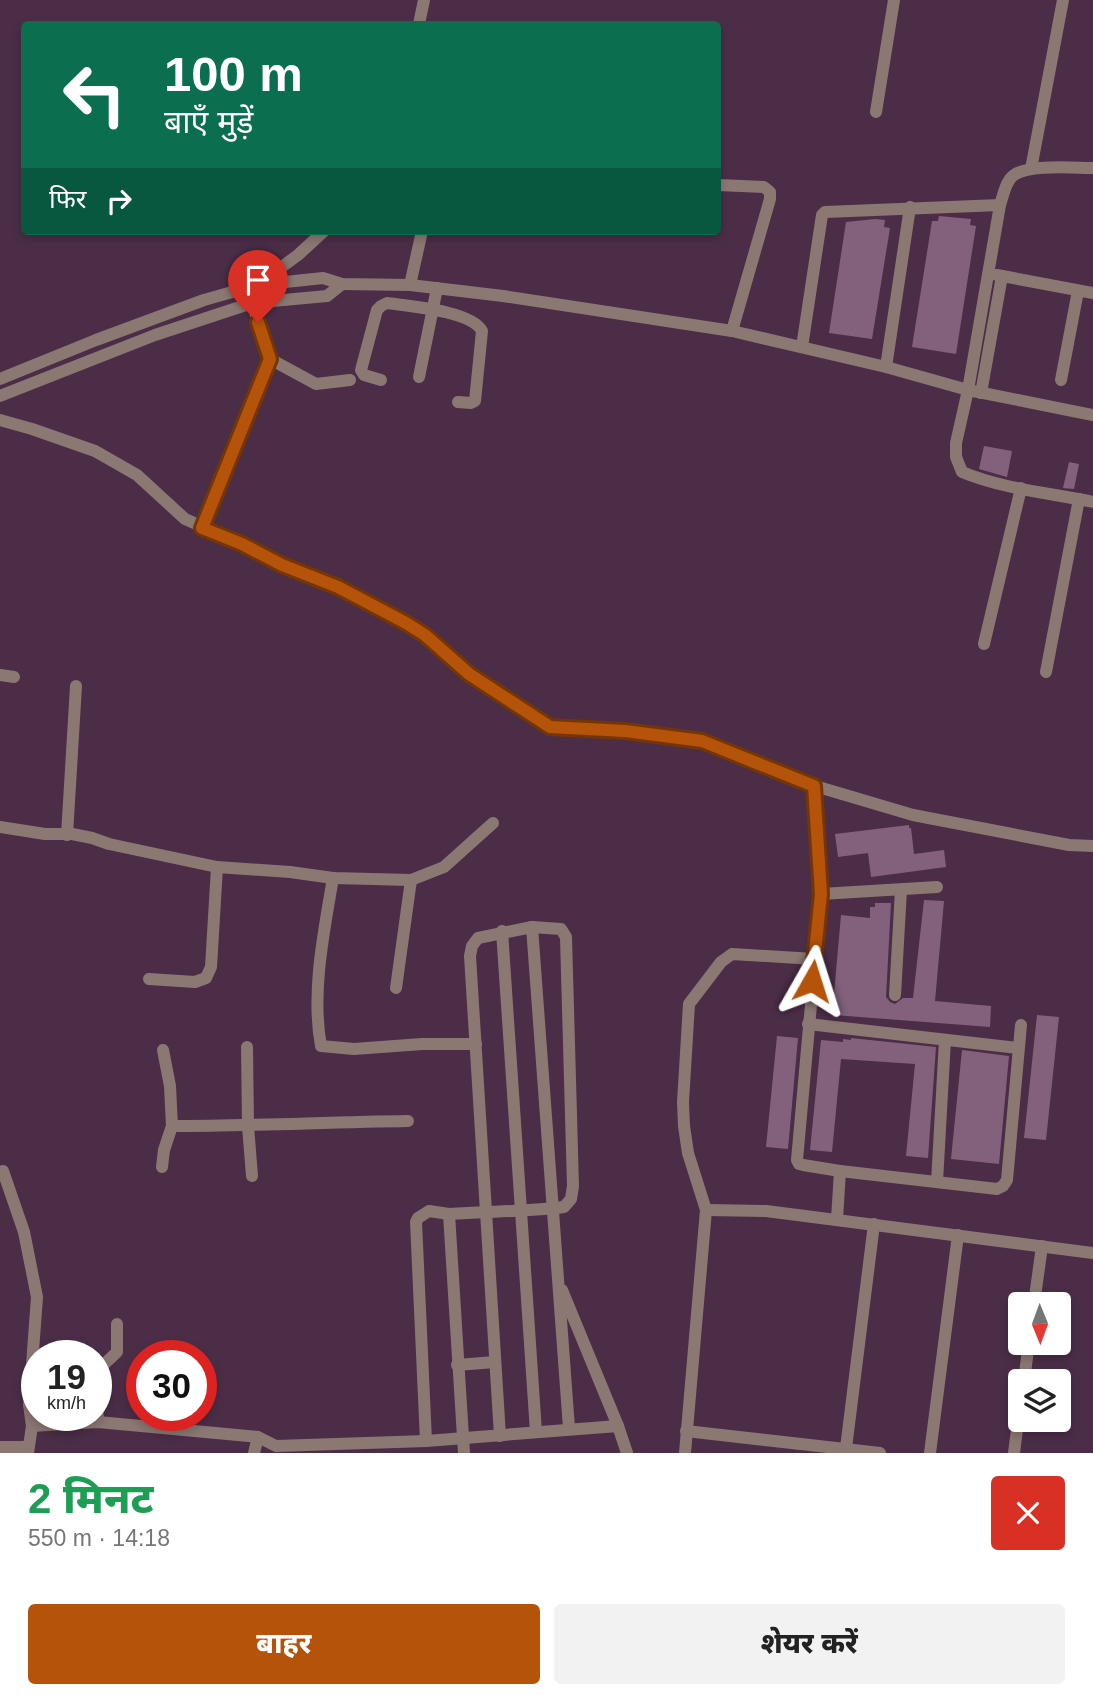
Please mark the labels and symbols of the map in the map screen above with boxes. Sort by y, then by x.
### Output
pin [228,250,288,322]
position arrow [775,944,849,1018]
north arrow [1008,1292,1071,1354]
speed limit sign: 30 [126,1340,217,1431]

